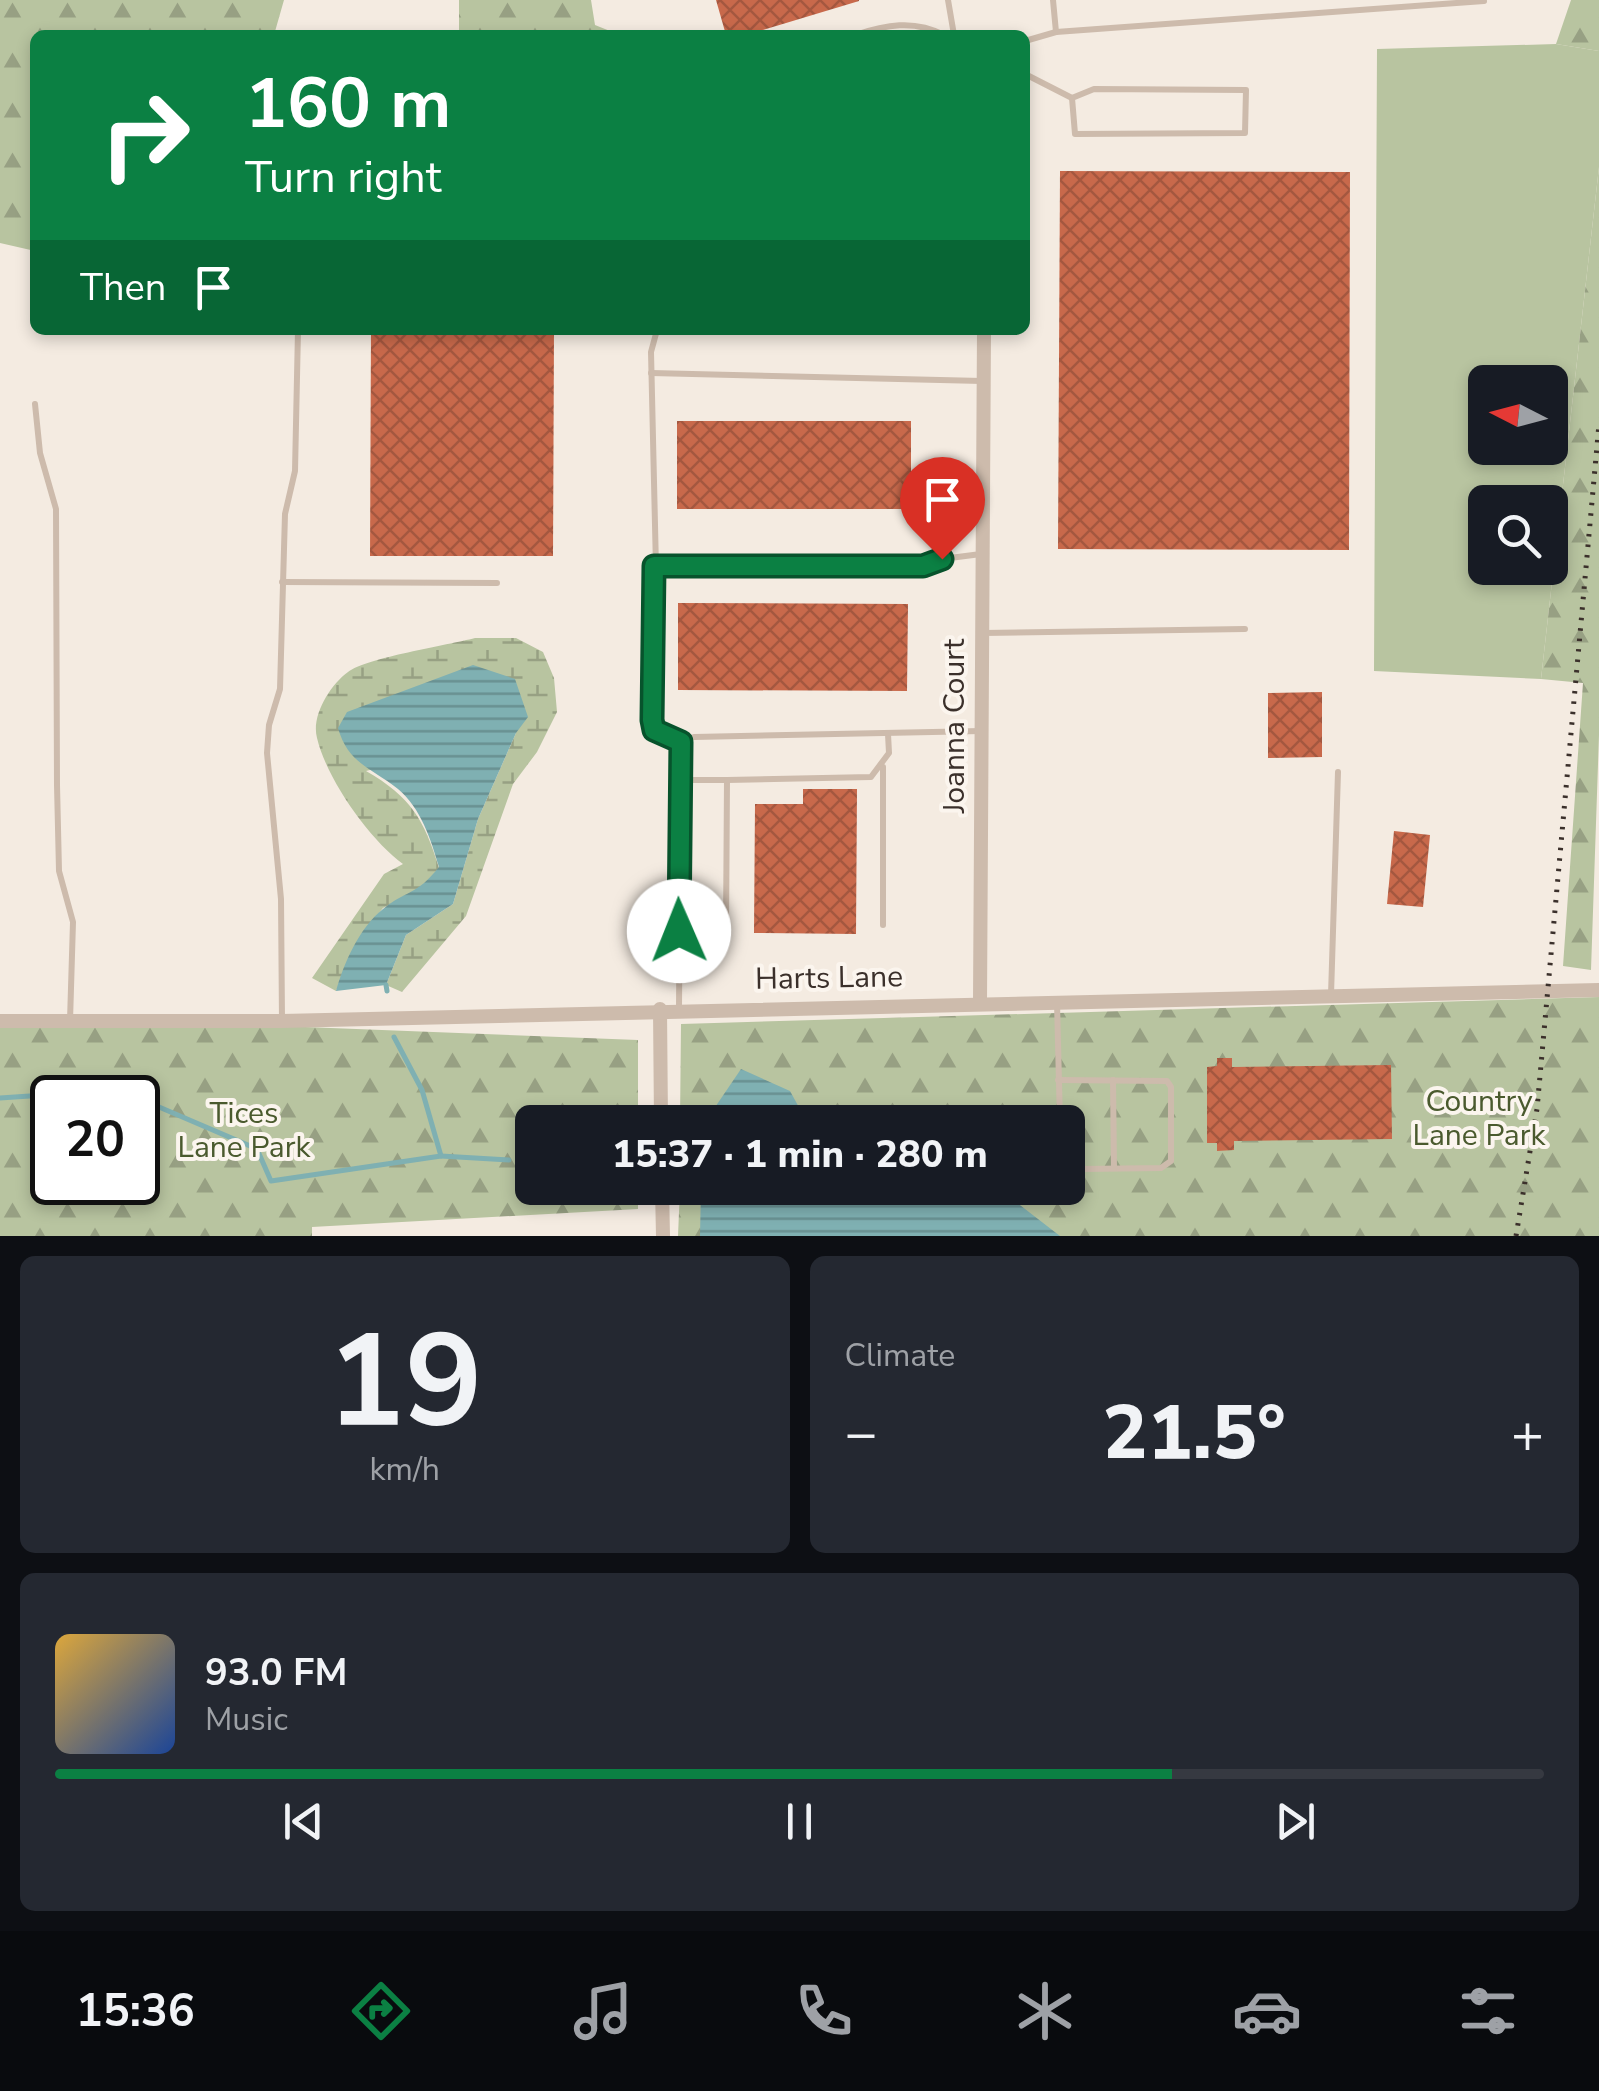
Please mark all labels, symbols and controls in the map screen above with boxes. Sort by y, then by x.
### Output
text: 160 m [245,56,451,152]
icon: right [80,70,210,200]
text: Turn right [245,147,442,208]
icon: arrive [186,260,241,315]
text: Then [80,262,166,313]
north arrow [1468,365,1568,465]
map controls [1468,365,1568,585]
pin [900,457,985,560]
icon: arrive [915,472,970,527]
button: search [1468,485,1568,585]
street label: Joanna Court [934,638,975,814]
position arrow [627,879,731,983]
street label: Harts Lane [755,956,903,1000]
speed limit sign: 20 [30,1075,160,1205]
park label: Country Lane Park [1413,1081,1546,1156]
park label: Tices Lane Park [178,1093,311,1168]
text: 15:37 · 1 min · 280 m [612,1129,988,1180]
text: 19 [327,1294,483,1471]
text: Climate [845,1334,955,1377]
text: 21.5° [1103,1382,1286,1484]
text: − [845,1396,878,1471]
text: + [1511,1396,1544,1471]
text: km/h [369,1448,440,1491]
text: 93.0 FM [205,1647,347,1698]
text: Music [205,1698,288,1741]
icon: previous [276,1794,331,1849]
icon: pause [772,1794,827,1849]
icon: next [1268,1794,1323,1849]
icon: directions [346,1976,416,2046]
icon: music [568,1976,638,2046]
icon: phone [789,1976,859,2046]
icon: climate [1010,1976,1080,2046]
icon: car [1232,1976,1302,2046]
icon: filters [1453,1976,1523,2046]
text: 15:36 [76,1981,195,2042]

